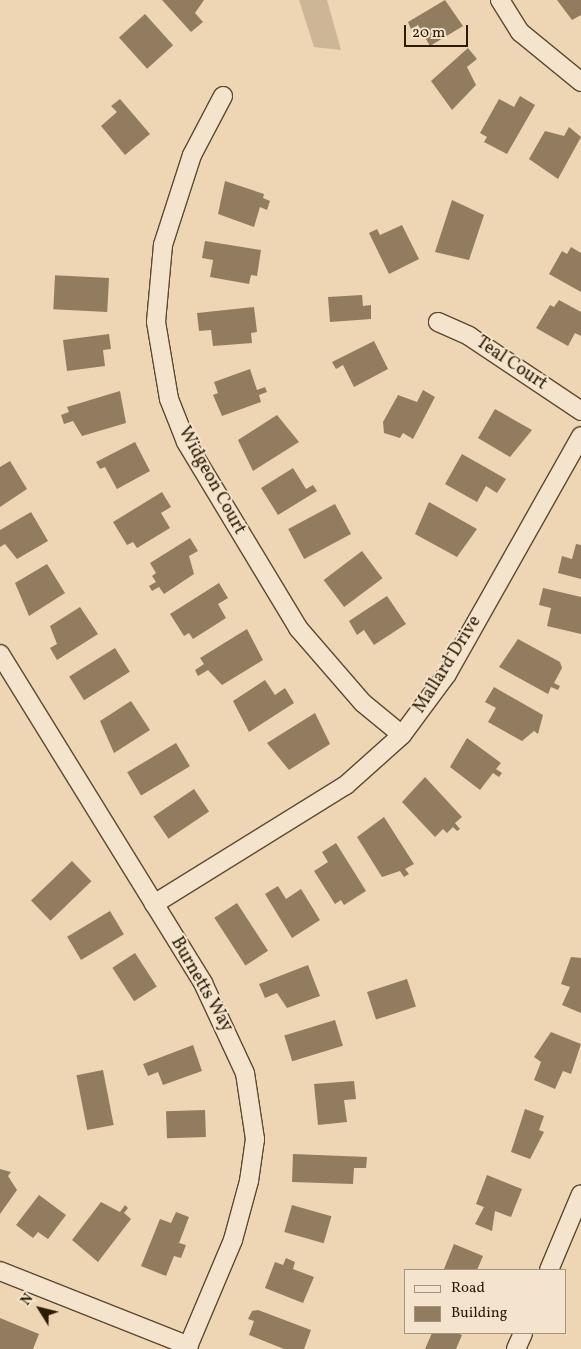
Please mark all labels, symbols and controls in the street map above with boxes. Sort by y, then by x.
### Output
scale bar [406,15,470,47]
text: 20 m [412,23,445,44]
street label: Teal Court [471,332,551,396]
street label: Widgeon Court [172,423,250,539]
street label: Mallard Drive [410,612,486,718]
street label: Burnetts Way [165,933,237,1037]
legend [404,1269,566,1334]
text: Road [451,1278,485,1299]
north arrow [15,1284,65,1334]
text: N [17,1290,38,1310]
text: Building [451,1303,507,1324]

